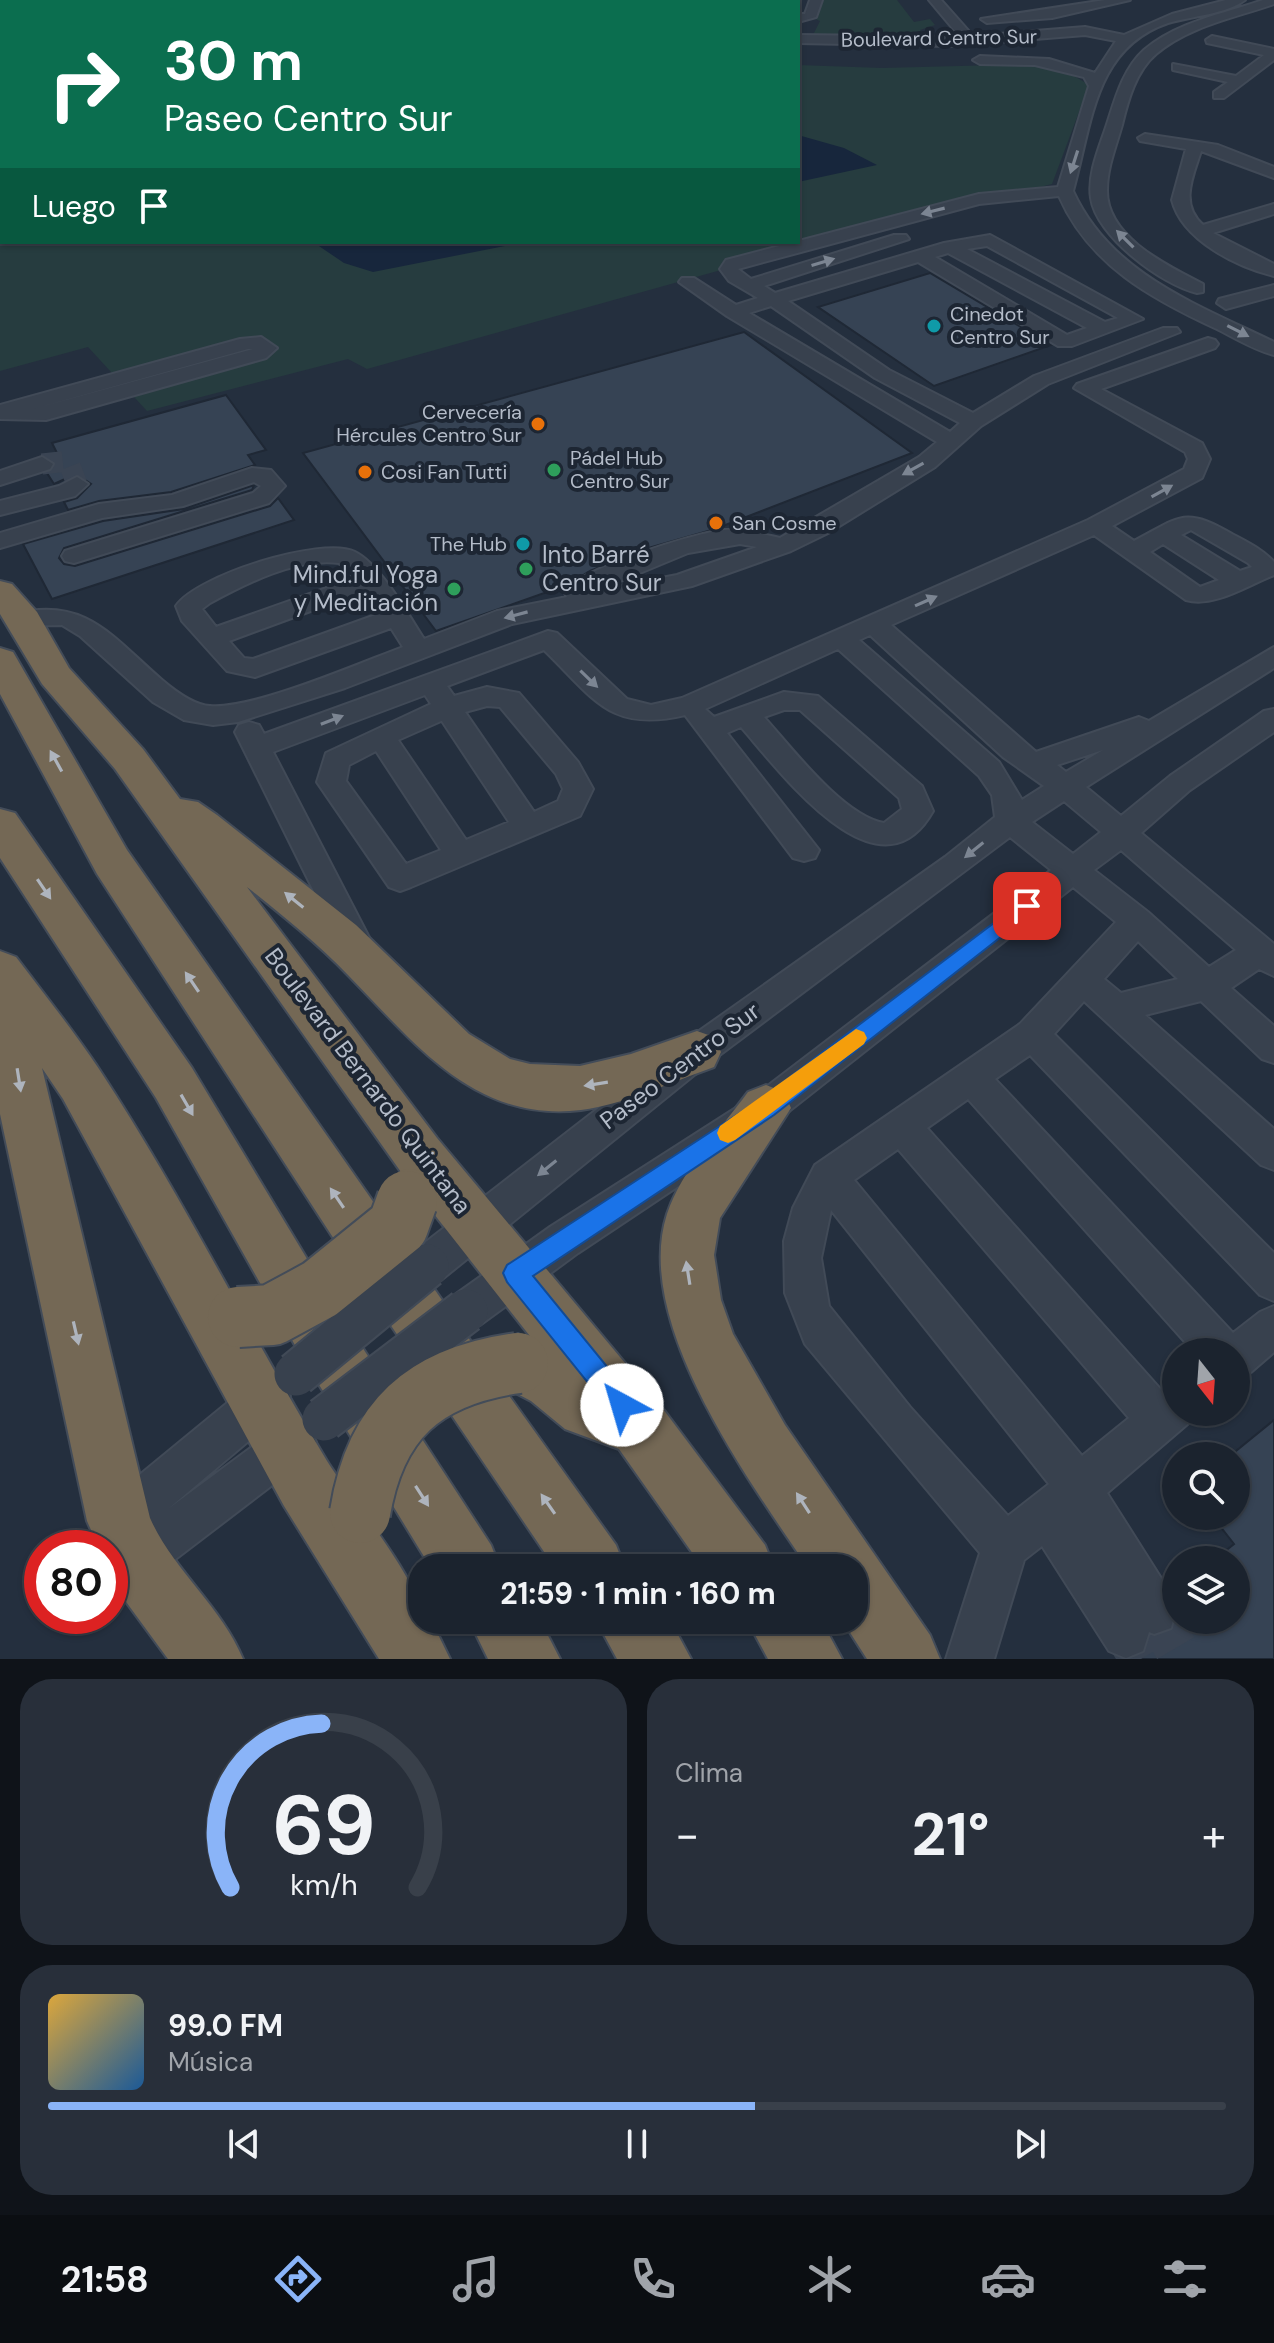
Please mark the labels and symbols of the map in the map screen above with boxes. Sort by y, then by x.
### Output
street label: Boulevard Centro Sur [841,23,1037,53]
one-way arrow [1068,151,1080,175]
one-way arrow [920,205,945,217]
one-way arrow [1116,230,1135,248]
one-way arrow [812,255,836,268]
place label: Cinedot Centro Sur [950,301,1050,350]
marker: Cinedot Centro Sur [925,317,943,335]
one-way arrow [1226,324,1249,337]
place label: Cervecería Hércules Centro Sur [336,399,522,448]
marker: Cervecería Hércules Centro Sur [529,415,547,433]
place label: Pádel Hub Centro Sur [570,445,670,494]
place label: Cosi Fan Tutti [381,459,507,485]
marker: Pádel Hub Centro Sur [545,461,563,479]
one-way arrow [902,462,924,476]
marker: Cosi Fan Tutti [356,463,374,481]
one-way arrow [1151,485,1173,499]
place label: San Cosme [732,510,837,536]
marker: San Cosme [707,514,725,532]
place label: The Hub [430,531,507,557]
marker: The Hub [514,535,532,553]
place label: Into Barré Centro Sur [542,539,662,598]
place label: Mind.ful Yoga y Meditación [293,559,438,618]
marker: Into Barré Centro Sur [517,560,535,578]
marker: Mind.ful Yoga y Meditación [445,580,463,598]
one-way arrow [914,594,938,608]
one-way arrow [503,609,528,621]
one-way arrow [579,669,598,688]
one-way arrow [320,713,344,726]
one-way arrow [49,749,63,772]
one-way arrow [964,842,984,858]
pin [993,872,1061,940]
one-way arrow [36,878,51,899]
one-way arrow [284,892,304,909]
street label: Boulevard Bernardo Quintana [258,942,479,1220]
one-way arrow [185,971,200,993]
street label: Paseo Centro Sur [594,995,766,1136]
one-way arrow [13,1067,26,1092]
one-way arrow [583,1078,608,1090]
one-way arrow [180,1094,194,1116]
one-way arrow [536,1159,557,1176]
one-way arrow [330,1187,345,1208]
one-way arrow [681,1260,694,1285]
one-way arrow [70,1321,82,1346]
north arrow [1162,1338,1250,1426]
position arrow [580,1363,664,1447]
one-way arrow [415,1485,429,1507]
one-way arrow [797,1492,811,1514]
one-way arrow [541,1493,556,1514]
speed limit sign: 80 [24,1530,128,1634]

